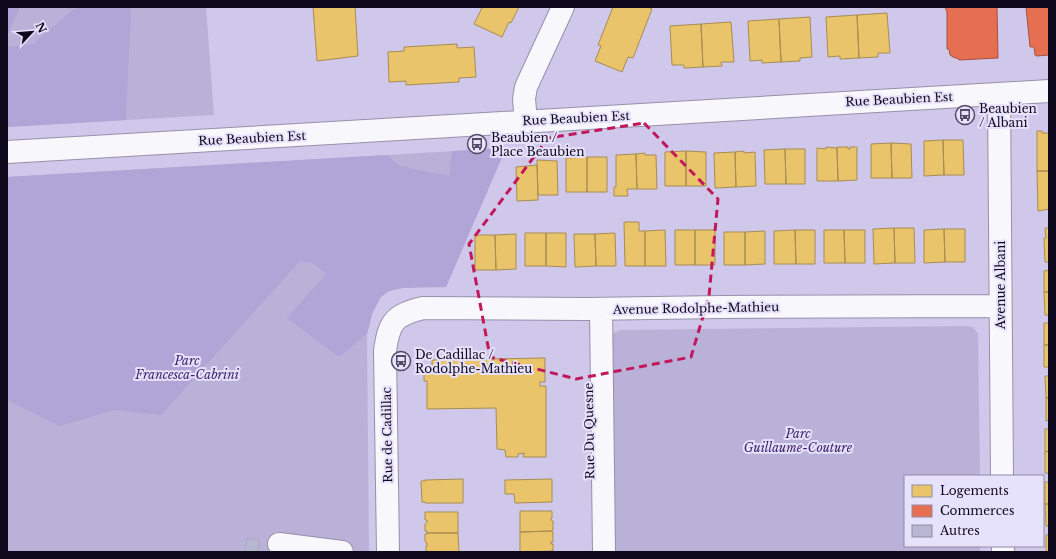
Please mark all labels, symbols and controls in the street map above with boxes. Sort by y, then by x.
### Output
north arrow [12,12,52,52]
text: N [32,20,50,36]
street label: Rue Beaubien Est [845,89,954,109]
place label: Beaubien / Albani [979,101,1037,130]
bus stop icon: Beaubien / Albani [954,104,976,126]
street label: Rue Beaubien Est [522,108,631,128]
street label: Rue Beaubien Est [198,128,307,148]
place label: Beaubien / Place Beaubien [491,130,584,159]
bus stop icon: Beaubien / Place Beaubien [466,133,488,155]
street label: Avenue Albani [993,241,1008,330]
street label: Avenue Rodolphe-Mathieu [612,299,779,317]
place label: De Cadillac / Rodolphe-Mathieu [415,347,532,376]
bus stop icon: De Cadillac / Rodolphe-Mathieu [390,350,412,372]
park label: Parc Francesca-Cabrini [134,353,240,382]
street label: Rue Du Quesne [581,382,597,480]
street label: Rue de Cadillac [379,387,395,483]
park label: Parc Guillaume-Couture [744,426,853,455]
legend [904,475,1044,547]
text: Logements [940,483,1009,498]
text: Commerces [940,503,1014,518]
text: Autres [939,523,980,538]

